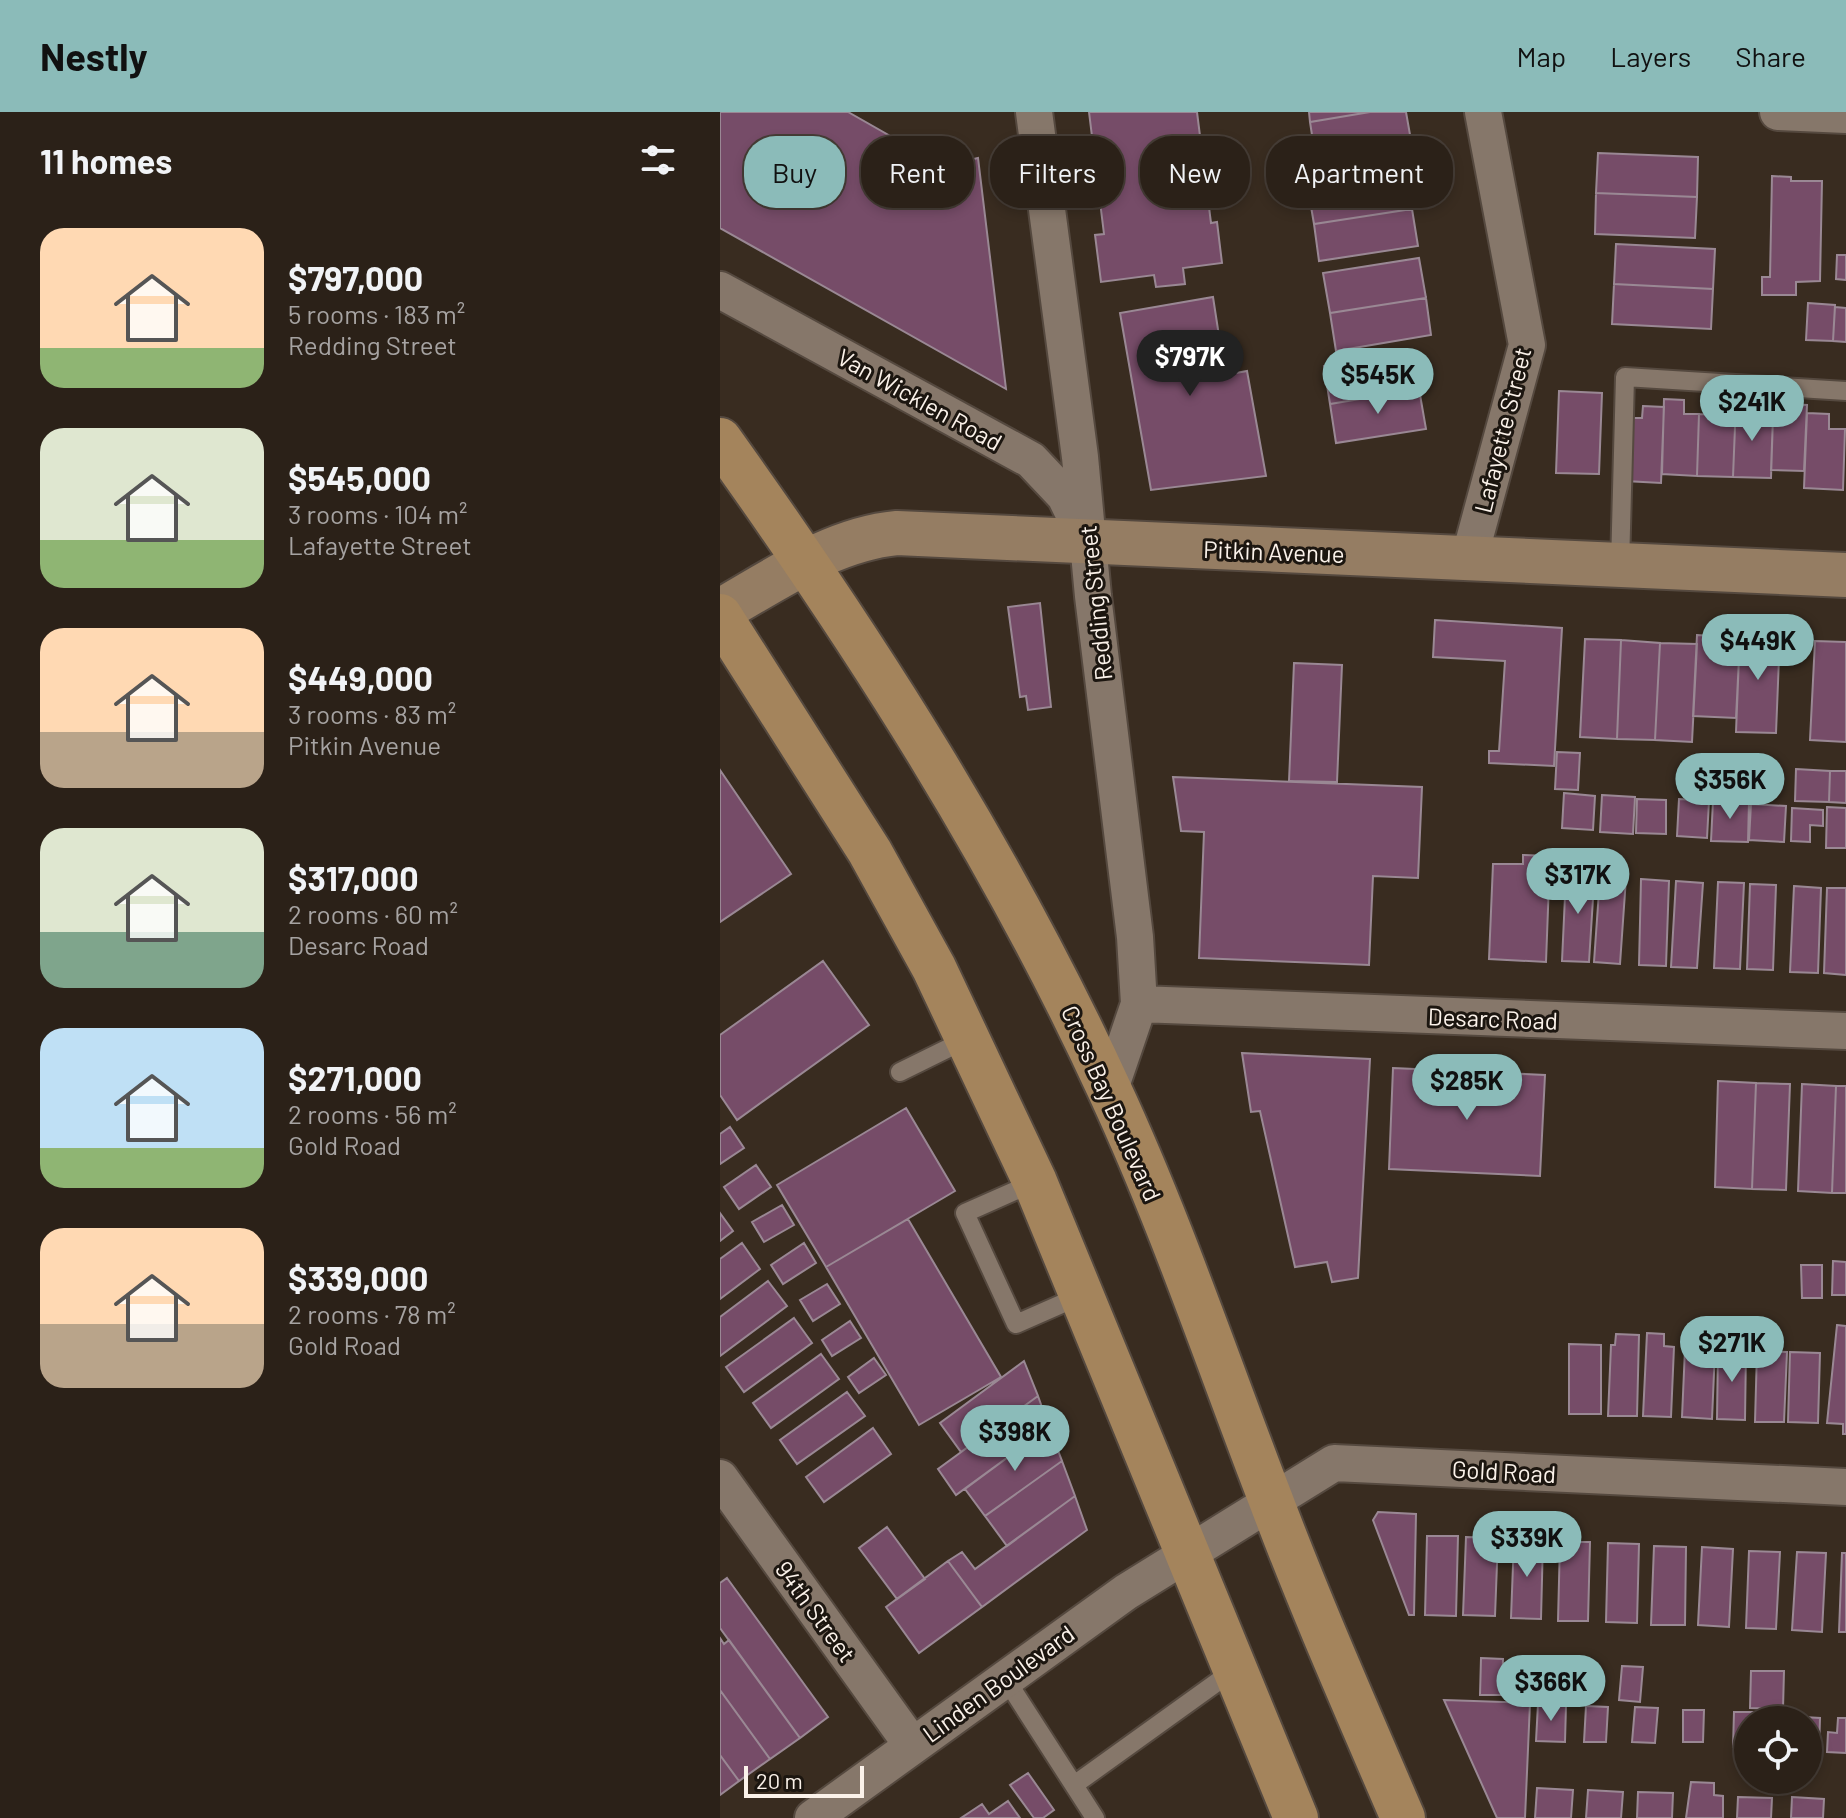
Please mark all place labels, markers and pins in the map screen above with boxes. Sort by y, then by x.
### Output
pin: $797K [1134,330,1246,398]
pin: $545K [1322,348,1434,416]
pin: $241K [1696,375,1808,443]
pin: $449K [1702,614,1814,682]
pin: $356K [1674,753,1786,821]
pin: $317K [1522,848,1634,916]
pin: $285K [1411,1054,1523,1122]
pin: $271K [1676,1316,1788,1384]
pin: $398K [959,1405,1071,1473]
pin: $339K [1471,1511,1583,1579]
pin: $366K [1495,1655,1607,1723]

